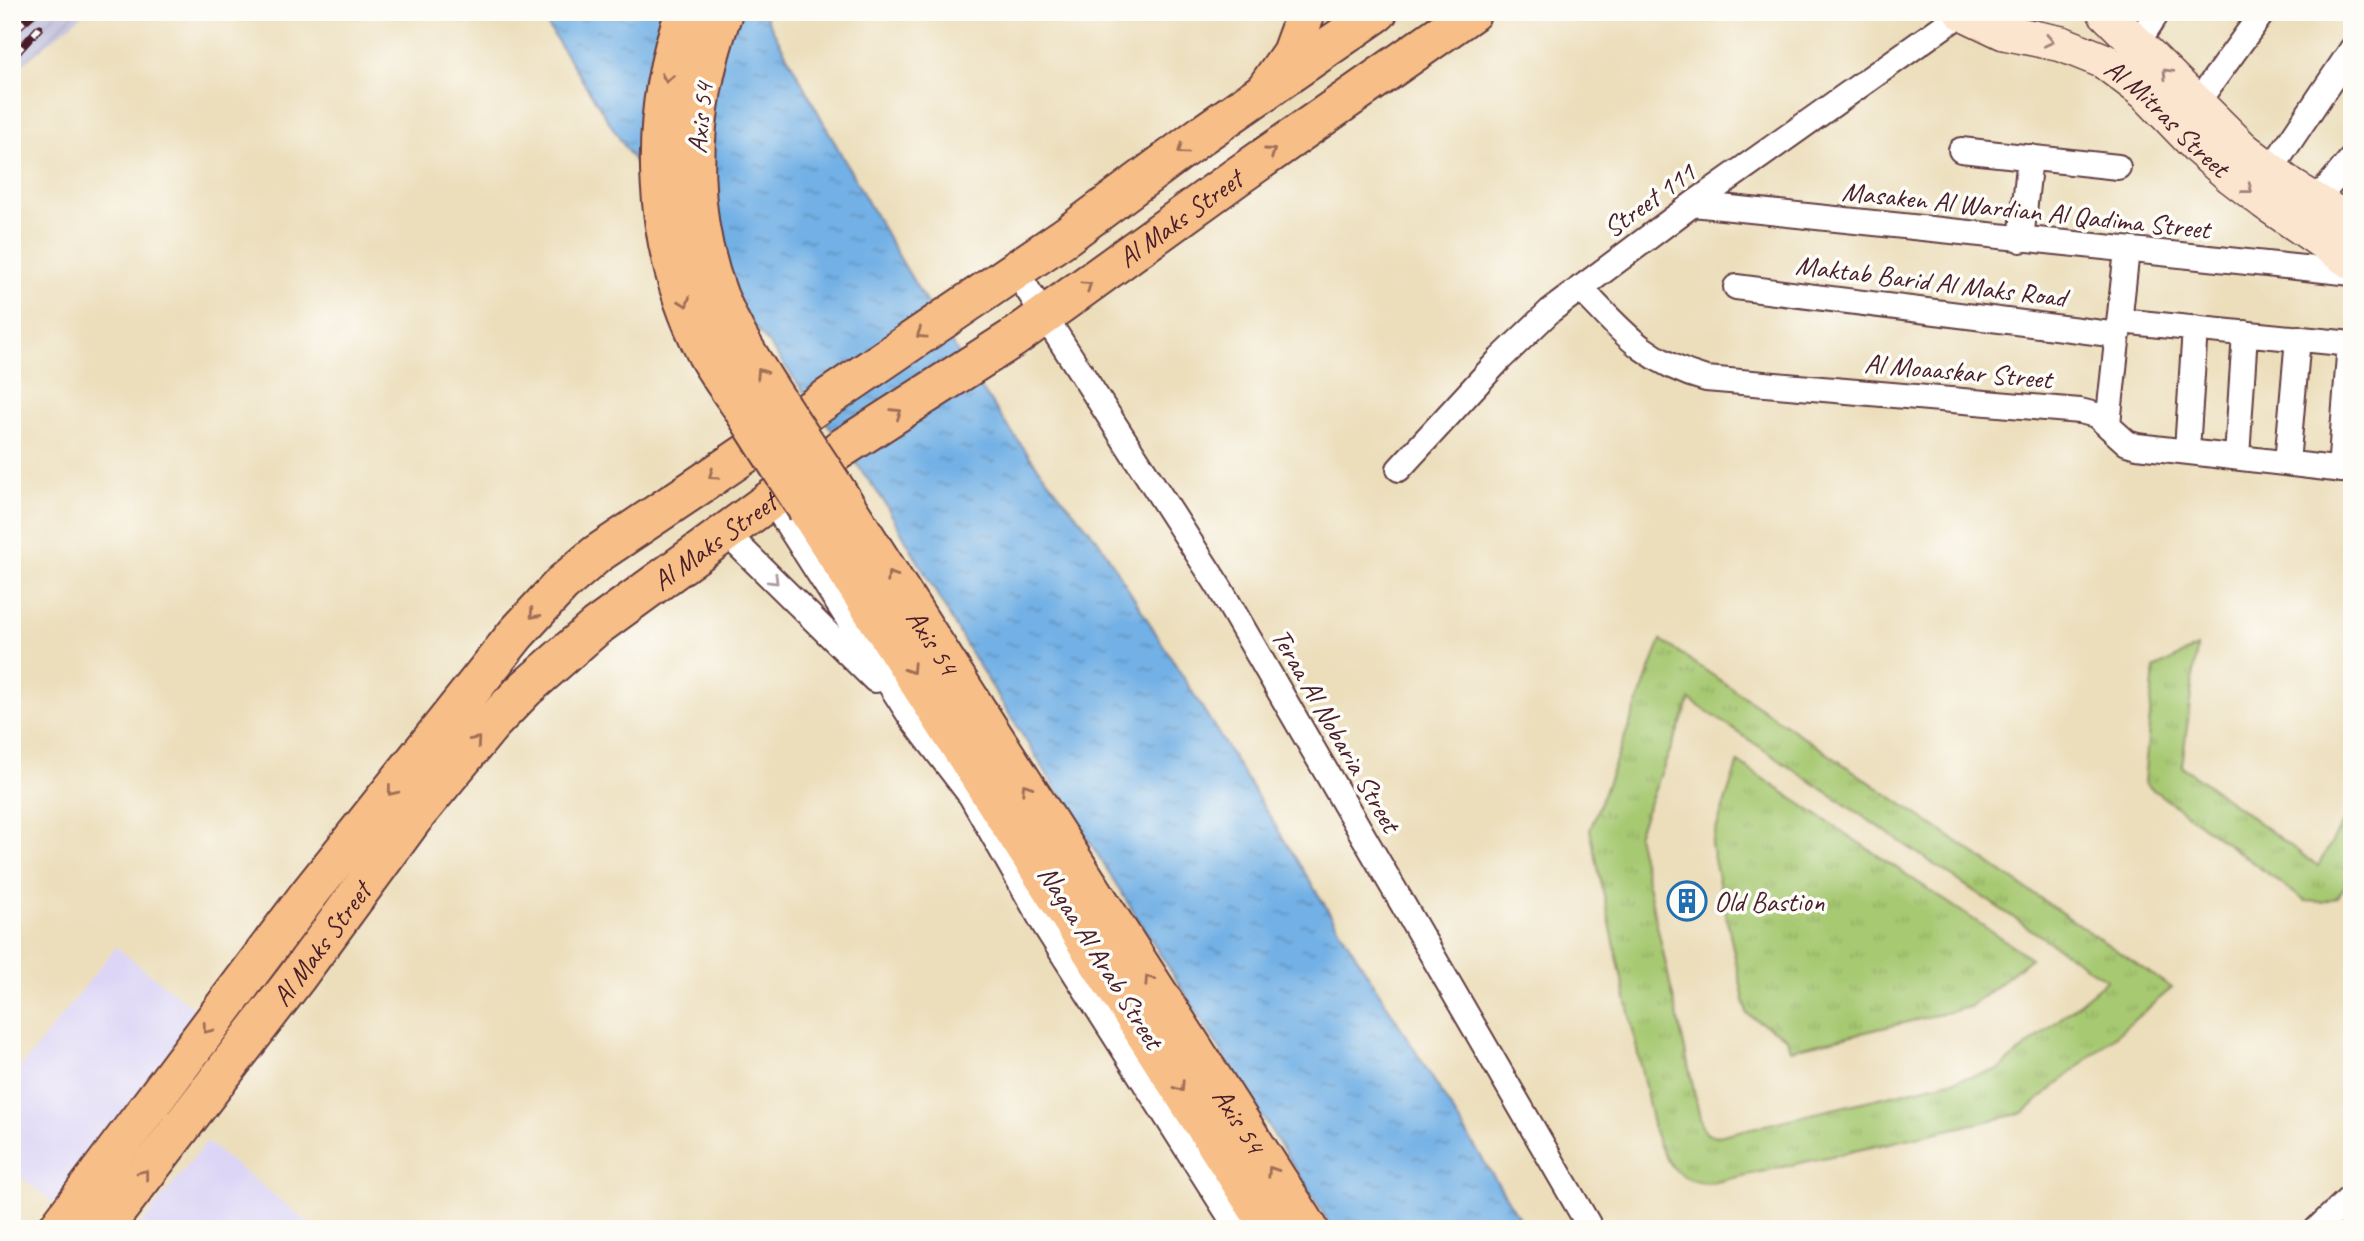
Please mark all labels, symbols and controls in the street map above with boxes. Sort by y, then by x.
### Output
one-way arrow [2043,33,2055,48]
street label: Al Mitras Street [2098,50,2239,186]
one-way arrow [2162,68,2175,81]
one-way arrow [661,72,676,84]
street label: Axis 54 [679,78,721,155]
one-way arrow [1177,142,1190,154]
one-way arrow [1263,148,1276,160]
street label: Street 111 [1596,154,1703,245]
street label: Al Maks Street [1111,159,1252,275]
street label: Masaken Al Wardian Al Qadima Street [1840,173,2214,247]
one-way arrow [2241,181,2253,194]
street label: Maktab Barid Al Maks Road [1794,247,2072,315]
one-way arrow [1079,282,1092,294]
one-way arrow [677,295,691,307]
one-way arrow [916,326,929,338]
street label: Al Moaaskar Street [1863,345,2056,397]
one-way arrow [756,368,769,381]
one-way arrow [889,408,902,421]
one-way arrow [708,467,721,479]
street label: Al Maks Street [645,482,786,598]
one-way arrow [765,571,778,584]
one-way arrow [886,571,899,584]
street label: Axis 54 [899,603,968,683]
one-way arrow [530,606,542,619]
street label: Teraa Al Nobaria Street [1264,622,1410,840]
one-way arrow [902,662,915,675]
one-way arrow [468,736,480,749]
one-way arrow [1022,783,1035,796]
one-way arrow [387,784,400,796]
street label: Nagaa Al Arab Street [1031,859,1173,1058]
street label: Al Maks Street [264,872,380,1013]
building icon: Old Bastion [1666,880,1708,922]
place label: Old Bastion [1714,884,1825,919]
one-way arrow [1145,974,1158,987]
one-way arrow [203,1022,216,1034]
one-way arrow [1172,1079,1184,1092]
street label: Axis 54 [1205,1081,1275,1162]
one-way arrow [1267,1166,1280,1179]
one-way arrow [136,1170,149,1182]

